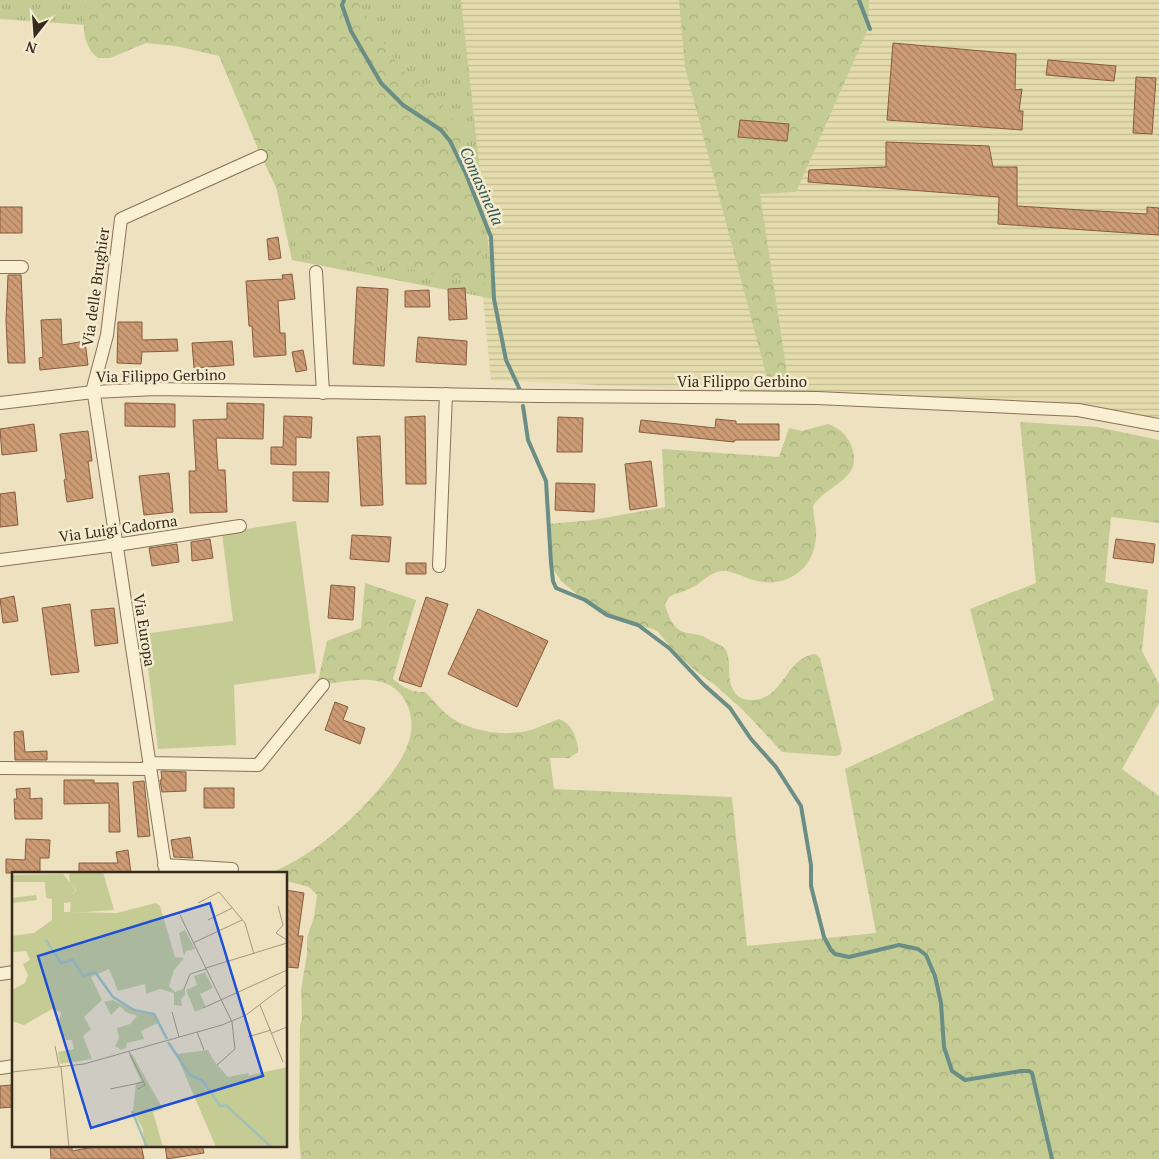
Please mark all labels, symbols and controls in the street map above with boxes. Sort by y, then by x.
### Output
north arrow [10,10,60,60]
text: N [23,37,39,59]
water label: Comasinella [455,143,509,229]
street label: Via delle Brughier [77,226,113,348]
street label: Via Filippo Gerbino [96,364,226,386]
street label: Via Filippo Gerbino [677,371,807,391]
street label: Via Luigi Cadorna [57,510,179,546]
street label: Via Europa [129,592,161,668]
inset map [12,872,288,1146]

